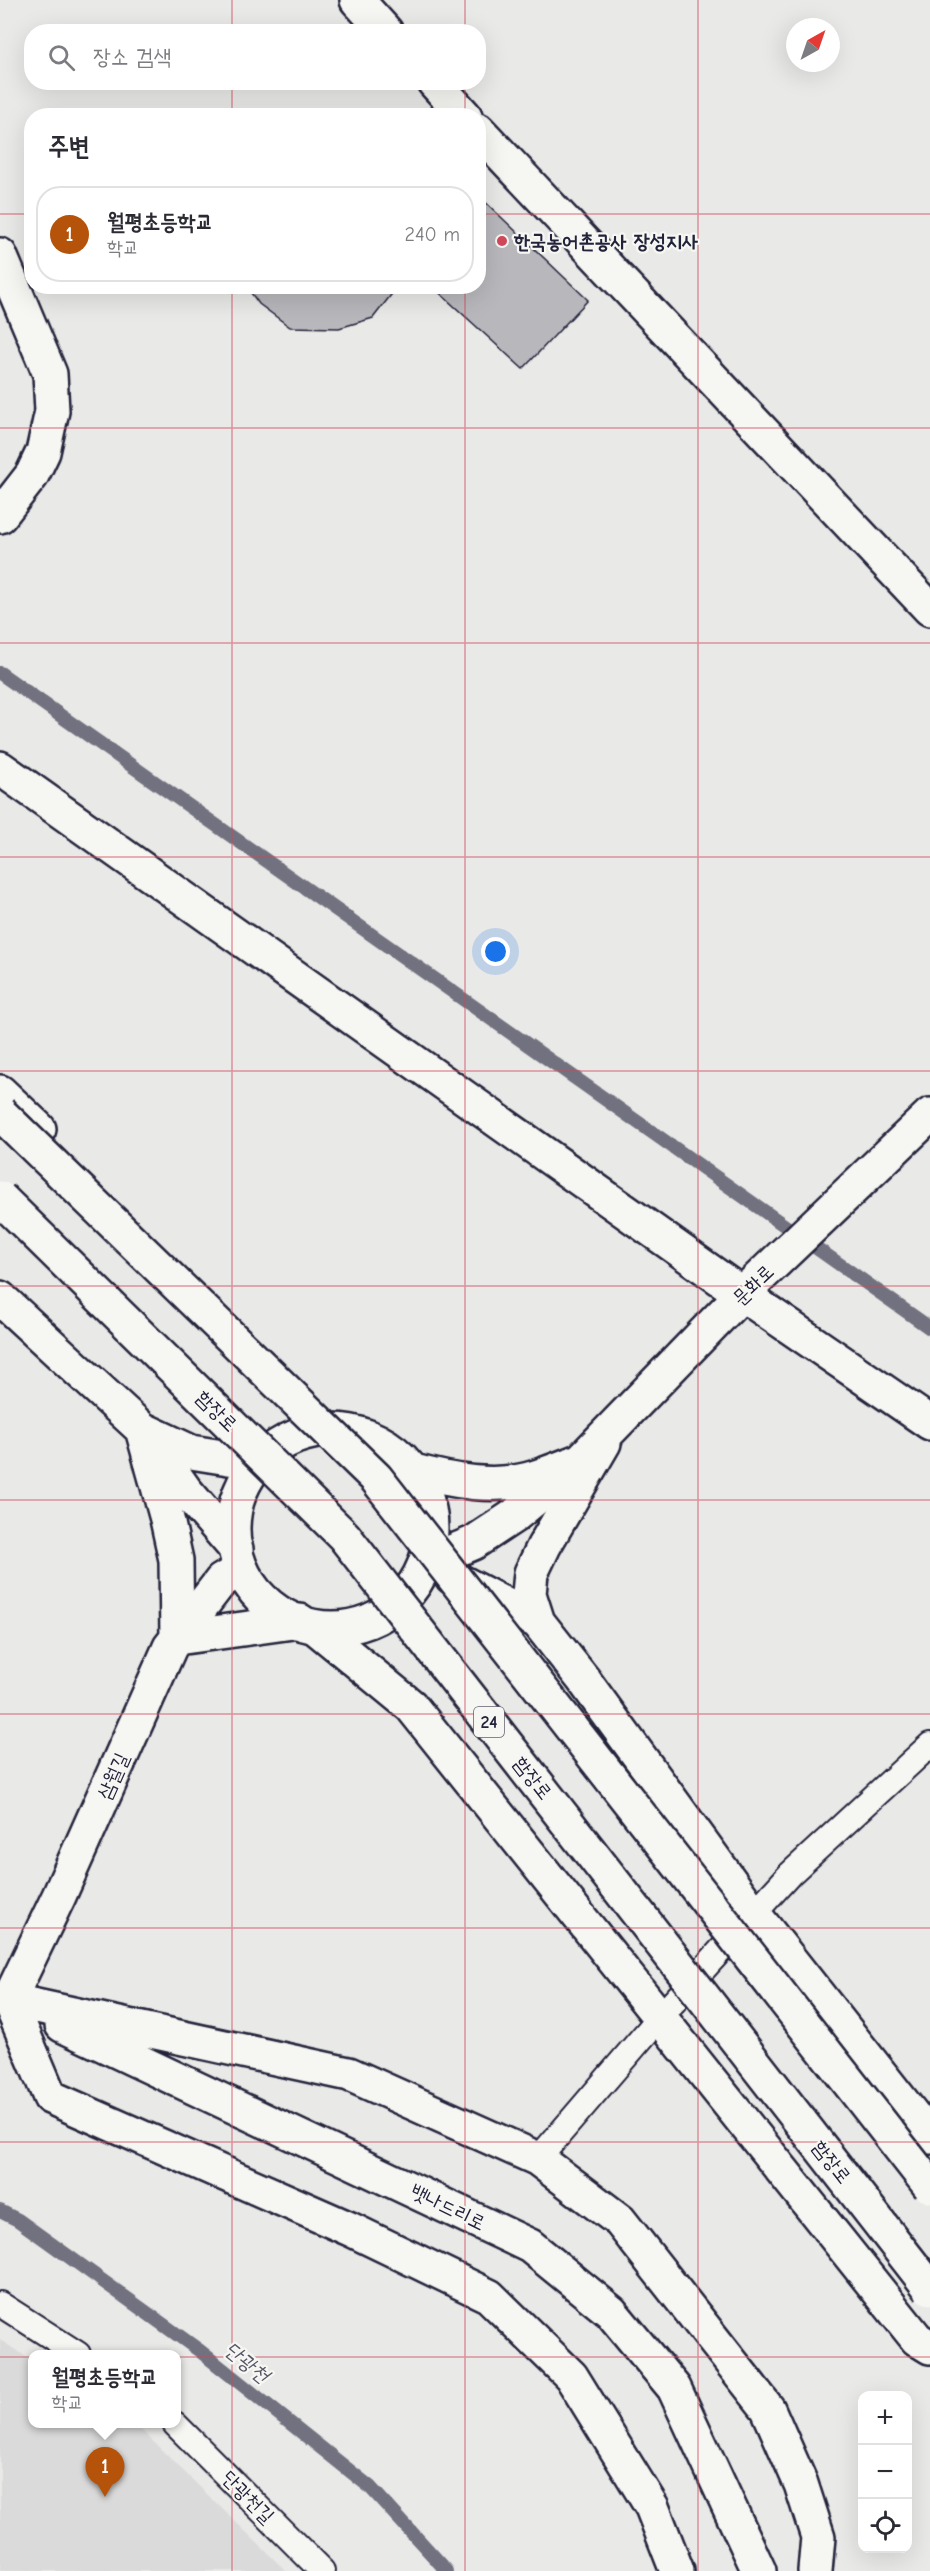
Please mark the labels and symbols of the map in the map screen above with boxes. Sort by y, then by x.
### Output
north arrow [786,18,840,72]
place label: 한국농어촌공사 장성지사 [513,230,698,253]
marker: 한국농어촌공사 장성지사 [495,234,509,248]
your location [481,937,510,966]
street label: 문화로 [728,1260,778,1310]
street label: 함장로 [192,1386,242,1436]
road number: 24 [474,1707,504,1737]
street label: 삼월길 [93,1749,133,1803]
street label: 함장로 [509,1752,557,1804]
street label: 함장로 [808,2136,856,2188]
street label: 뱃나드리로 [407,2179,489,2235]
water label: 단광천 [220,2337,276,2389]
pin: 1 [86,2448,124,2497]
street label: 단광천길 [217,2466,279,2528]

